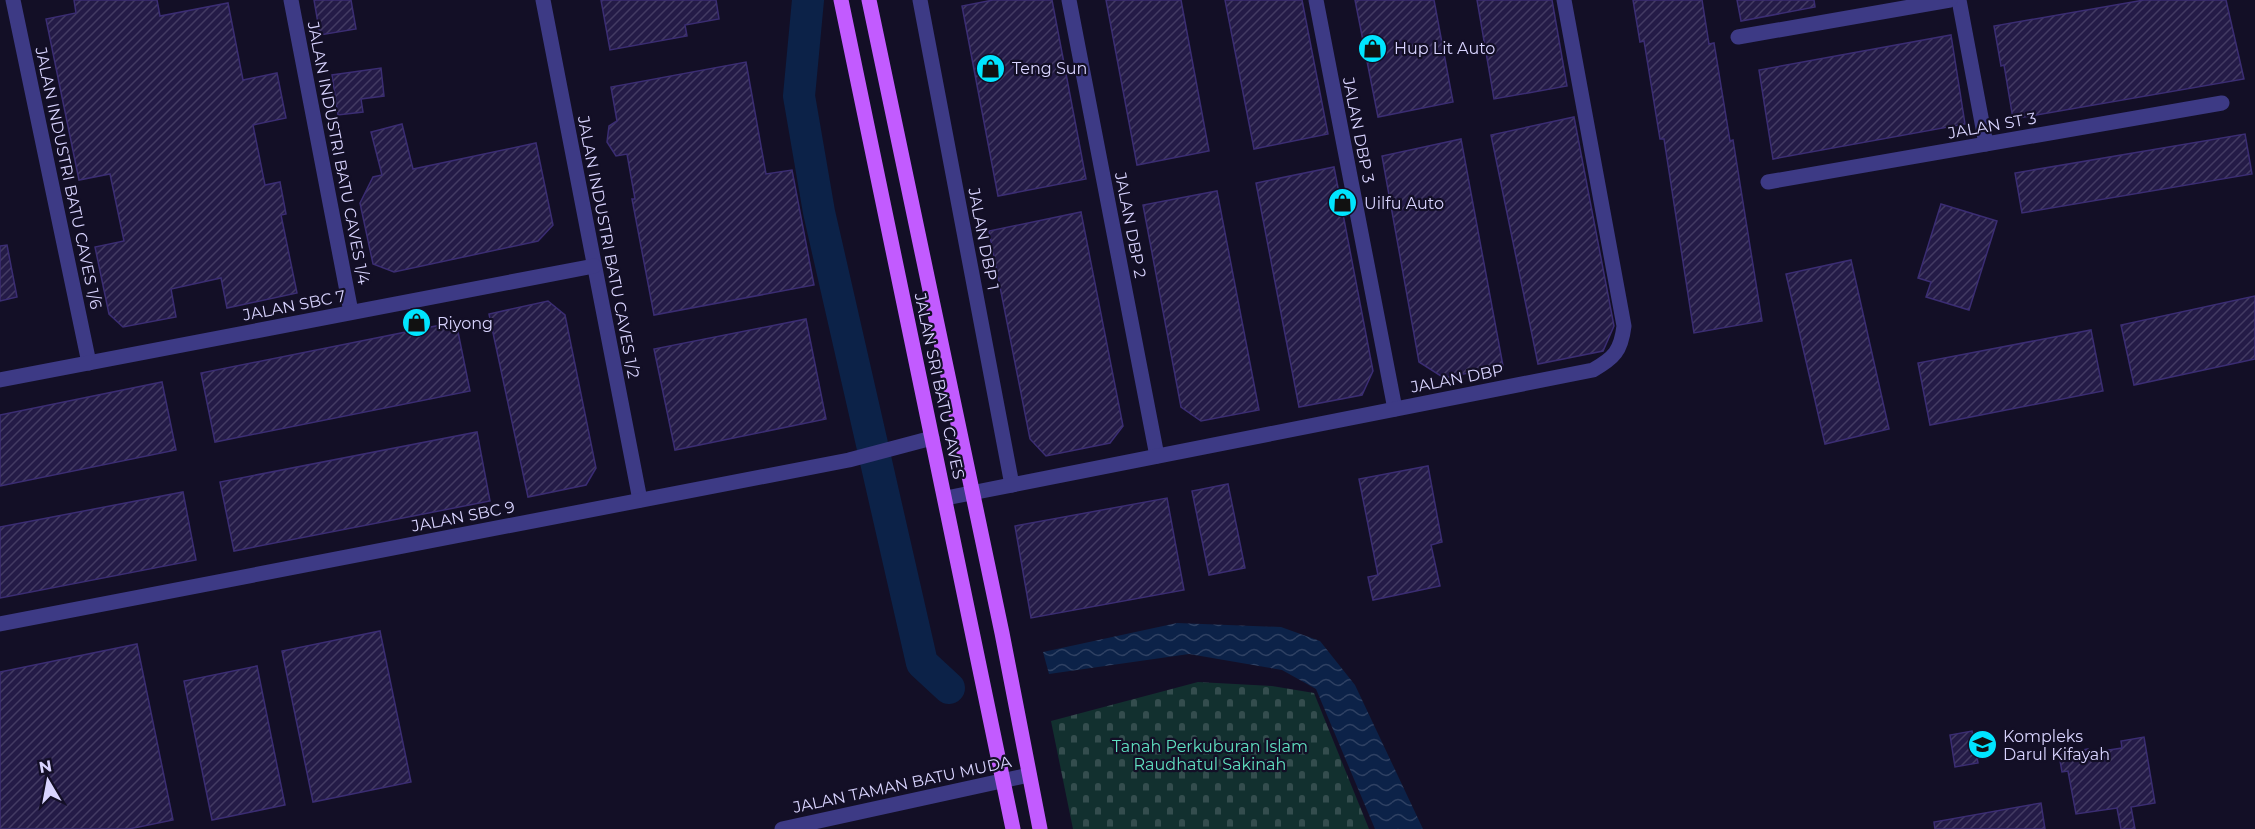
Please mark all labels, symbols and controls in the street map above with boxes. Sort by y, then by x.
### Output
street label: JALAN INDUSTRI BATU CAVES 1/4 [303,19,373,287]
shop icon: Hup Lit Auto [1357,32,1389,64]
place label: Hup Lit Auto [1394,39,1495,58]
street label: JALAN INDUSTRI BATU CAVES 1/6 [31,44,106,311]
shop icon: Teng Sun [975,52,1007,84]
place label: Teng Sun [1012,59,1087,78]
street label: JALAN DBP 3 [1339,75,1378,185]
street label: JALAN ST 3 [1945,108,2038,143]
street label: JALAN INDUSTRI BATU CAVES 1/2 [574,113,643,380]
street label: JALAN DBP 2 [1111,170,1150,280]
street label: JALAN DBP 1 [964,185,1003,292]
shop icon: Uilfu Auto [1327,187,1359,219]
place label: Uilfu Auto [1364,194,1444,213]
street label: JALAN SBC 7 [240,286,347,325]
street label: JALAN SRI BATU CAVES [910,290,969,481]
shop icon: Riyong [400,307,432,339]
place label: Riyong [437,314,493,333]
street label: JALAN DBP [1408,360,1505,397]
street label: JALAN SBC 9 [409,497,516,536]
place label: Kompleks Darul Kifayah [2003,727,2110,764]
school or university icon: Kompleks Darul Kifayah [1966,729,1998,761]
park label: Tanah Perkuburan Islam Raudhatul Sakinah [1112,737,1308,774]
north arrow [18,751,78,811]
street label: JALAN TAMAN BATU MUDA [790,752,1013,817]
text: N [37,756,54,777]

